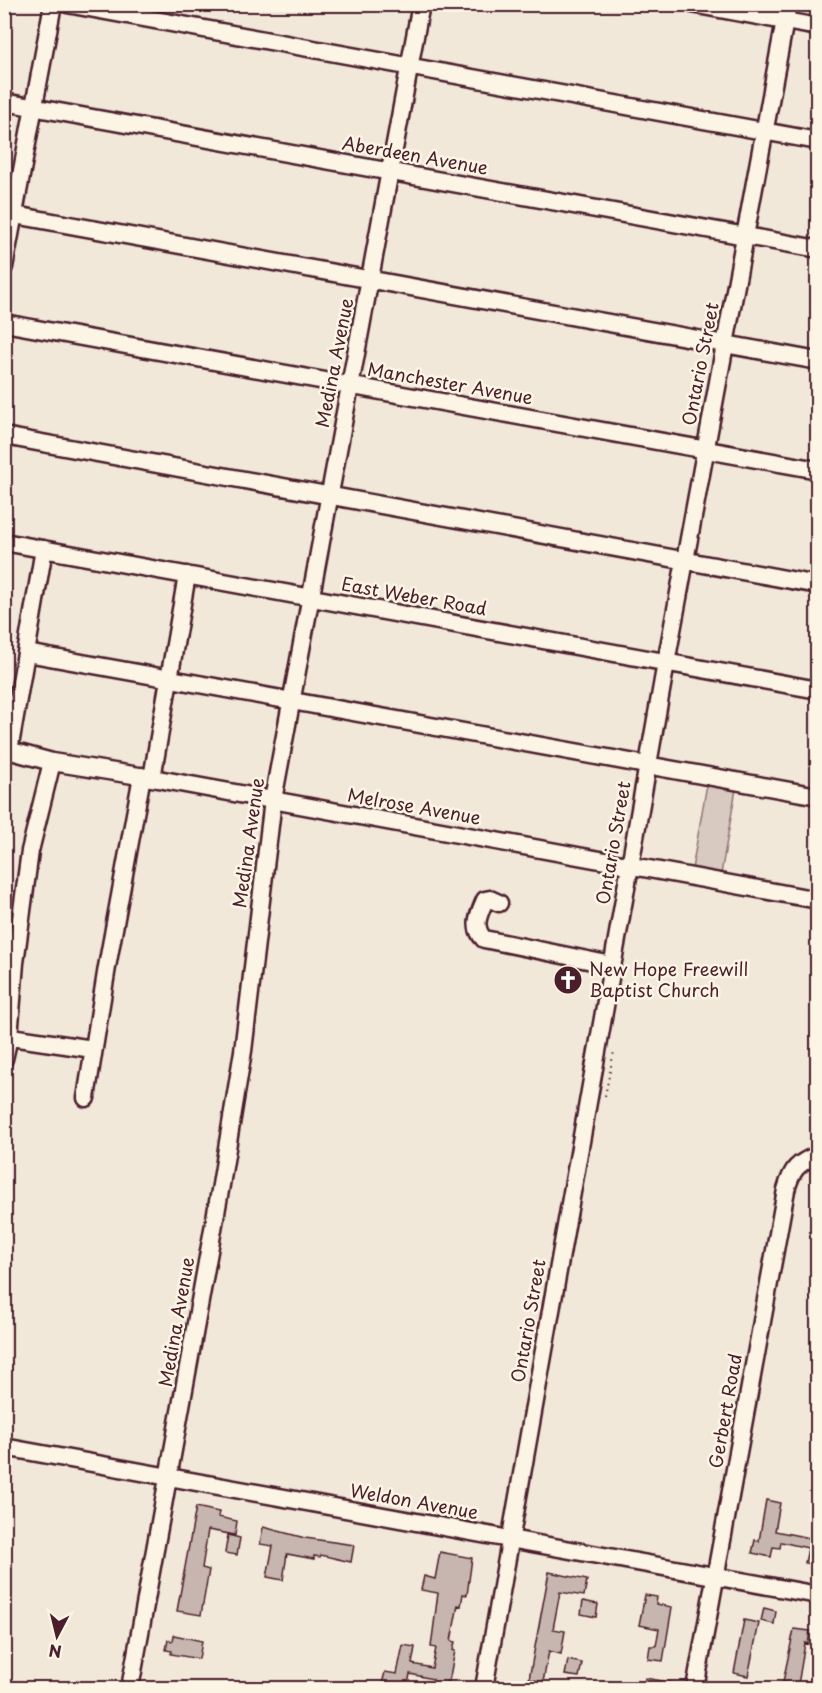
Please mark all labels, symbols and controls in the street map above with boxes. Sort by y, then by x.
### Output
street label: Aberdeen Avenue [340,128,491,181]
street label: Medina Avenue [308,295,359,430]
street label: Ontario Street [674,300,725,428]
street label: Manchester Avenue [365,355,535,410]
street label: East Weber Road [339,569,489,622]
street label: Medina Avenue [225,776,270,910]
street label: Ontario Street [588,779,637,907]
street label: Melrose Avenue [346,781,483,831]
place label: New Hope Freewill Baptist Church [589,955,748,1003]
church icon: New Hope Freewill Baptist Church [552,964,584,996]
street label: Medina Avenue [151,1255,200,1389]
street label: Ontario Street [503,1257,552,1385]
street label: Gerbert Road [701,1351,748,1470]
street label: Weldon Avenue [348,1476,481,1525]
north arrow [27,1606,87,1666]
text: N [47,1639,63,1665]

